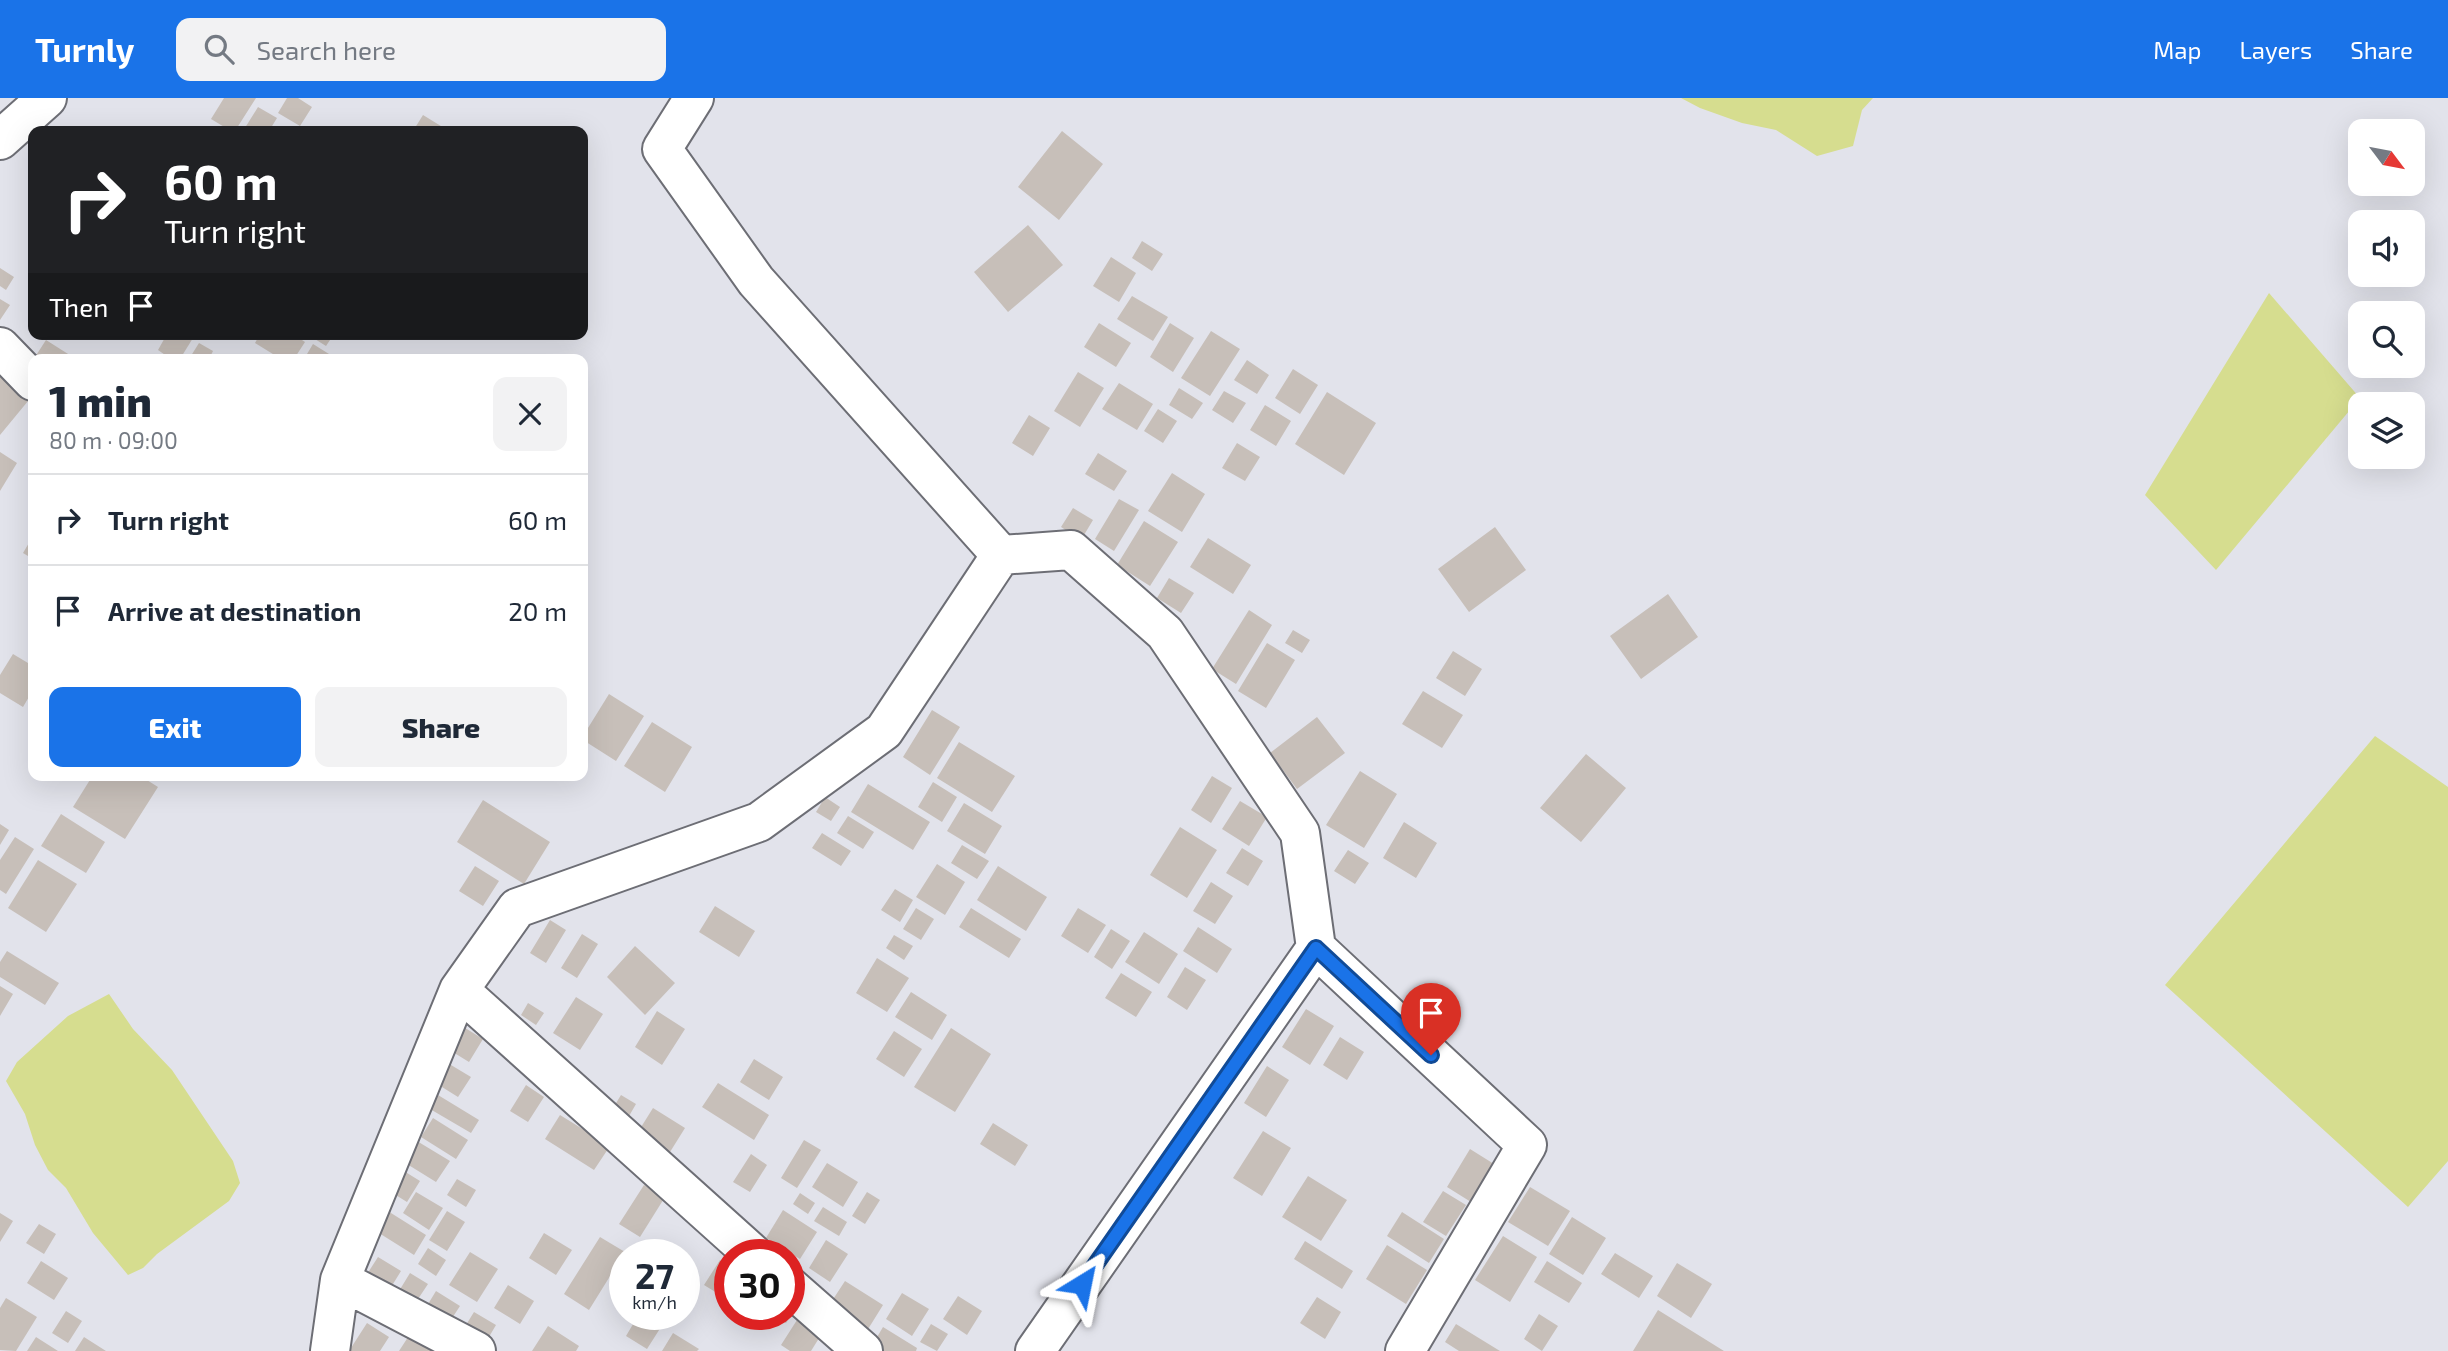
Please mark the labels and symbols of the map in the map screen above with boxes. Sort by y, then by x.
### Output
north arrow [2348,119,2426,196]
pin [1401,983,1461,1055]
speed limit sign: 30 [714,1239,805,1330]
position arrow [1045,1247,1119,1321]

